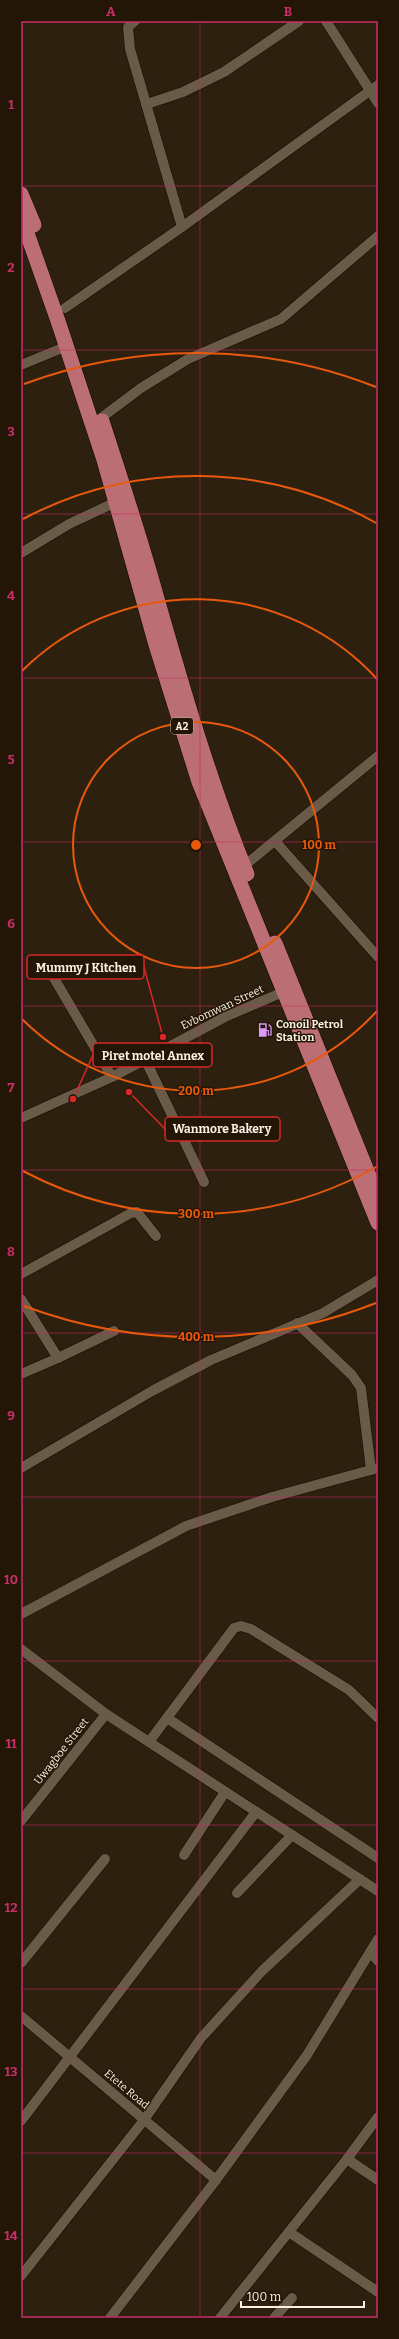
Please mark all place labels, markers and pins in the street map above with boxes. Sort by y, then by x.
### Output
centre of rings [189,838,203,852]
callout: Mummy J Kitchen [27,955,144,979]
place label: Conoil Petrol Station [276,1018,344,1044]
fuel station icon: Conoil Petrol Station [257,1022,273,1038]
callout: Piret motel Annex [93,1043,212,1067]
callout: Wanmore Bakery [165,1117,280,1141]

